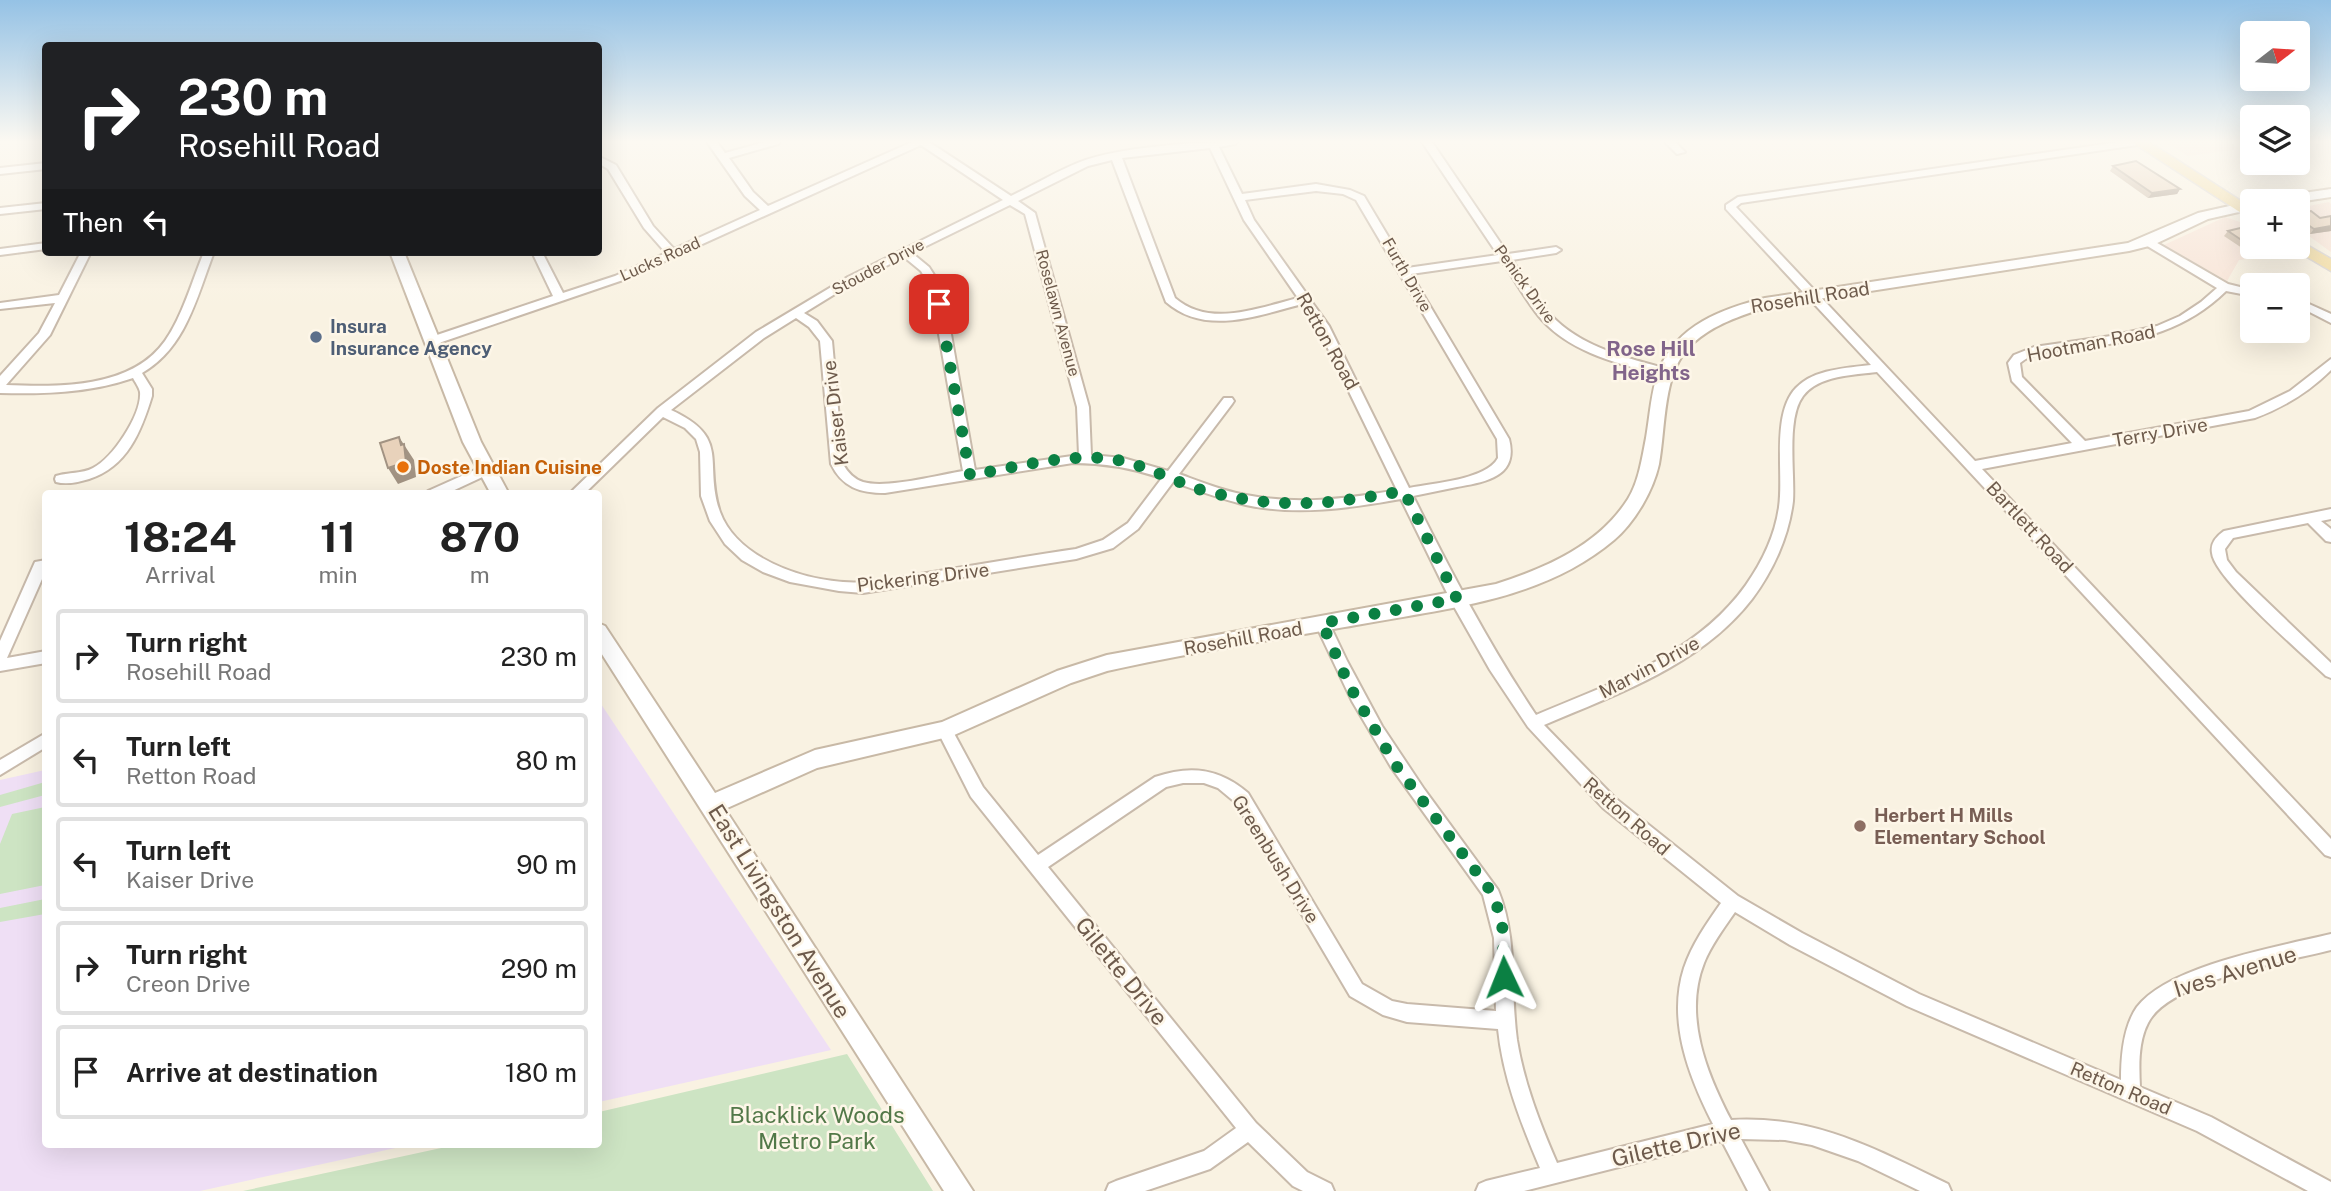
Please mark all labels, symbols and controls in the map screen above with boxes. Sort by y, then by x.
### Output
north arrow [2240,21,2310,91]
map controls [2240,21,2310,343]
text: 230 m [178,68,328,126]
icon: right [63,70,154,161]
button: layers [2240,105,2310,175]
text: Rosehill Road [178,127,380,164]
button: + [2240,189,2310,259]
icon: left [137,203,175,241]
text: Then [63,207,123,238]
street label: Lucks Road [617,233,703,285]
street label: Stouder Drive [829,235,927,299]
street label: Furth Drive [1378,235,1436,315]
street label: Penick Drive [1490,241,1560,327]
street label: Roselawn Avenue [1032,247,1084,379]
button: − [2240,273,2310,343]
pin [909,274,969,334]
street label: Rosehill Road [1749,277,1871,317]
icon: arrive [920,285,958,323]
street label: Retton Road [1292,289,1364,393]
place label: Insura Insurance Agency [330,315,492,359]
street label: Hootman Road [2025,320,2157,366]
marker: Insura Insurance Agency [308,329,324,345]
district label: Rose Hill Heights [1606,336,1696,385]
street label: Kaiser Drive [818,359,852,467]
street label: Terry Drive [2111,413,2209,451]
place label: Doste Indian Cuisine [417,456,602,478]
marker: Doste Indian Cuisine [395,459,411,475]
street label: Bartlett Road [1982,477,2078,577]
text: 18:24 [124,512,237,561]
text: 11 [320,512,356,561]
text: 870 [440,512,520,561]
street label: Pickering Drive [856,558,990,596]
text: Arrival [145,561,216,588]
text: min [319,561,358,588]
text: m [470,561,490,588]
street label: Rosehill Road [1182,617,1304,659]
text: Turn right [126,627,248,658]
street label: Marvin Drive [1595,631,1703,703]
icon: right [67,637,105,675]
text: 230 m [501,641,577,672]
text: Rosehill Road [126,658,272,685]
text: Turn left [126,731,231,762]
icon: left [67,741,105,779]
text: 80 m [516,745,577,776]
text: Retton Road [126,762,256,789]
street label: Retton Road [1579,772,1675,860]
street label: Greenbush Drive [1228,791,1324,927]
street label: East Livingston Avenue [703,799,857,1023]
place label: Herbert H Mills Elementary School [1874,804,2046,848]
marker: Herbert H Mills Elementary School [1852,818,1868,834]
text: Turn left [126,835,231,866]
icon: left [67,845,105,883]
text: 90 m [516,849,577,880]
text: Kaiser Drive [126,866,254,893]
street label: Gilette Drive [1070,911,1174,1031]
text: Turn right [126,939,248,970]
position arrow [1467,940,1541,1014]
street label: Ives Avenue [2170,940,2300,1002]
icon: right [67,949,105,987]
text: 290 m [501,953,577,984]
text: Creon Drive [126,970,251,997]
icon: arrive [67,1053,105,1091]
text: Arrive at destination [126,1057,378,1088]
text: 180 m [505,1057,577,1088]
street label: Retton Road [2067,1057,2175,1119]
park label: Blacklick Woods Metro Park [729,1101,905,1154]
street label: Gilette Drive [1609,1116,1743,1172]

